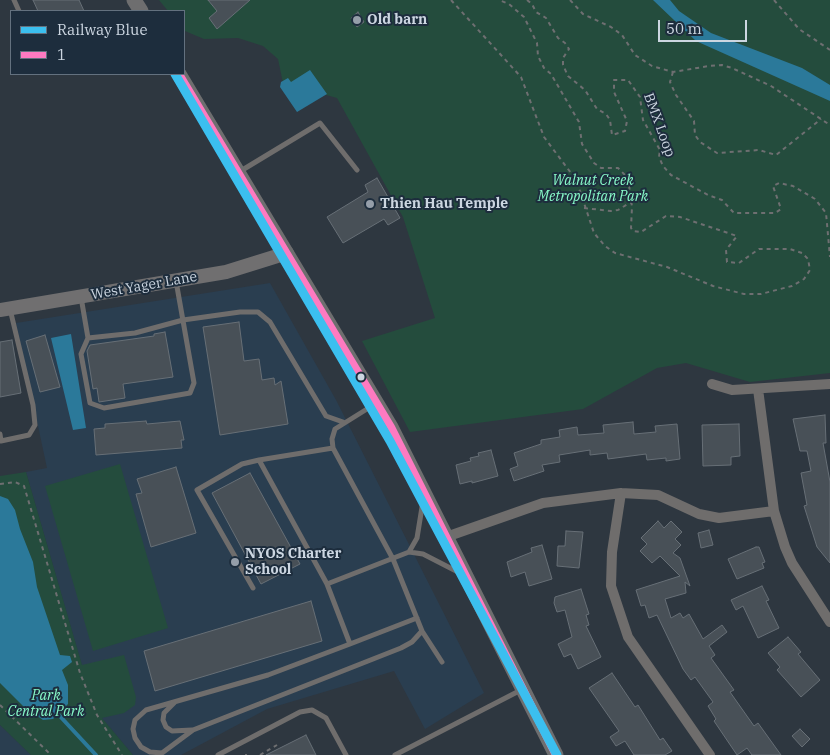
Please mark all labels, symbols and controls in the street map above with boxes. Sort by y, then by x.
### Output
legend [10,10,185,75]
scale bar [660,10,749,42]
place label: Old barn [367,12,427,28]
marker: Old barn [351,14,363,26]
text: 50 m [666,19,702,38]
text: Railway Blue [57,20,147,39]
text: 1 [57,45,66,64]
street label: BMX Loop [640,91,678,159]
park label: Walnut Creek Metropolitan Park [538,173,648,206]
place label: Thien Hau Temple [380,196,508,212]
marker: Thien Hau Temple [364,198,376,210]
street label: West Yager Lane [90,268,198,304]
unlabelled marker [356,372,366,382]
place label: NYOS Charter School [245,546,341,578]
marker: NYOS Charter School [229,556,241,568]
park label: Park Central Park [8,688,84,720]

